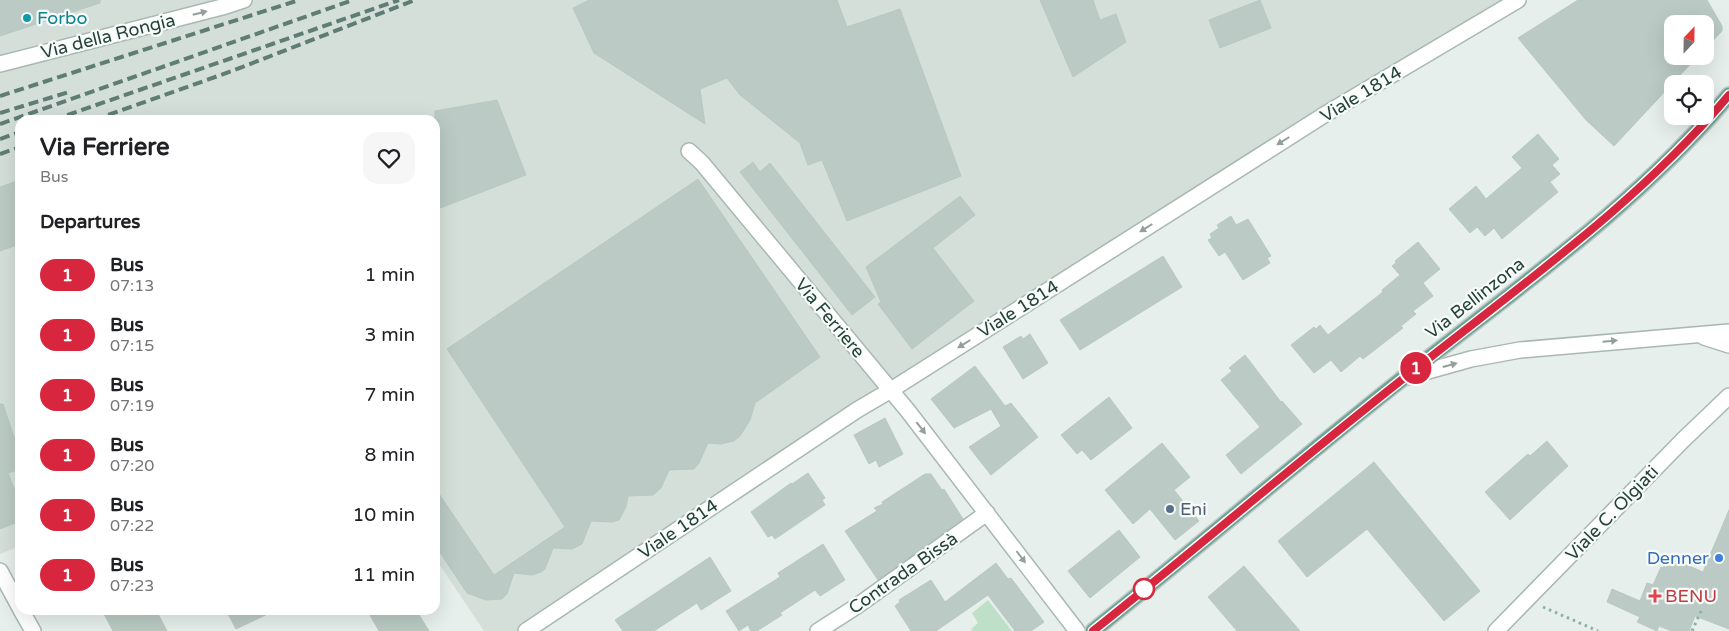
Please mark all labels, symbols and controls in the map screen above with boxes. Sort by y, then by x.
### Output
place label: Forbo [37,7,87,29]
street label: Via della Rongia [39,9,177,63]
one-way arrow [192,9,207,17]
marker: Forbo [21,12,33,24]
north arrow [1664,15,1714,65]
map controls [1664,15,1714,125]
street label: Viale 1814 [1316,61,1406,127]
button: locate [1664,75,1714,125]
button: heart [363,132,415,184]
text: Via Ferriere [40,133,170,162]
one-way arrow [1276,137,1290,146]
text: Bus [40,167,68,187]
text: Departures [40,211,140,233]
one-way arrow [1139,224,1152,233]
street label: Via Bellinzona [1421,253,1529,343]
text: Bus [110,254,144,276]
text: 1 [62,264,73,286]
text: 1 min [364,264,415,286]
street label: Via Ferriere [790,274,870,362]
street label: Viale 1814 [973,275,1063,343]
text: 07:13 [110,276,154,296]
text: Bus [110,314,144,336]
text: 1 [62,324,73,346]
text: 3 min [364,324,415,346]
text: 07:15 [110,336,154,356]
one-way arrow [1603,337,1619,345]
one-way arrow [958,339,971,348]
line badge: 1 [1400,352,1432,384]
text: 1 [1410,357,1422,379]
one-way arrow [1442,361,1458,369]
text: Bus [110,374,144,396]
text: 1 [62,384,73,406]
text: 7 min [364,384,415,406]
text: 07:19 [110,396,154,416]
one-way arrow [916,421,927,434]
text: Bus [110,434,144,456]
text: 1 [62,444,73,466]
text: 8 min [364,444,415,466]
text: 07:20 [110,456,154,476]
street label: Viale C. Olgiati [1561,461,1663,565]
text: Bus [110,494,144,516]
street label: Viale 1814 [634,494,722,564]
place label: Eni [1180,498,1207,520]
marker: Eni [1164,503,1176,515]
text: 1 [62,504,73,526]
text: 10 min [352,504,415,526]
text: 07:22 [110,516,154,536]
street label: Contrada Bissà [844,527,962,619]
place label: Denner [1647,547,1709,569]
one-way arrow [1015,550,1026,563]
marker: Denner [1713,552,1725,564]
text: Bus [110,554,144,576]
text: 1 [62,564,73,586]
text: 11 min [352,564,415,586]
text: 07:23 [110,576,154,596]
unlabelled marker [1133,578,1155,600]
place label: BENU [1665,585,1717,607]
marker: BENU [1649,590,1661,602]

